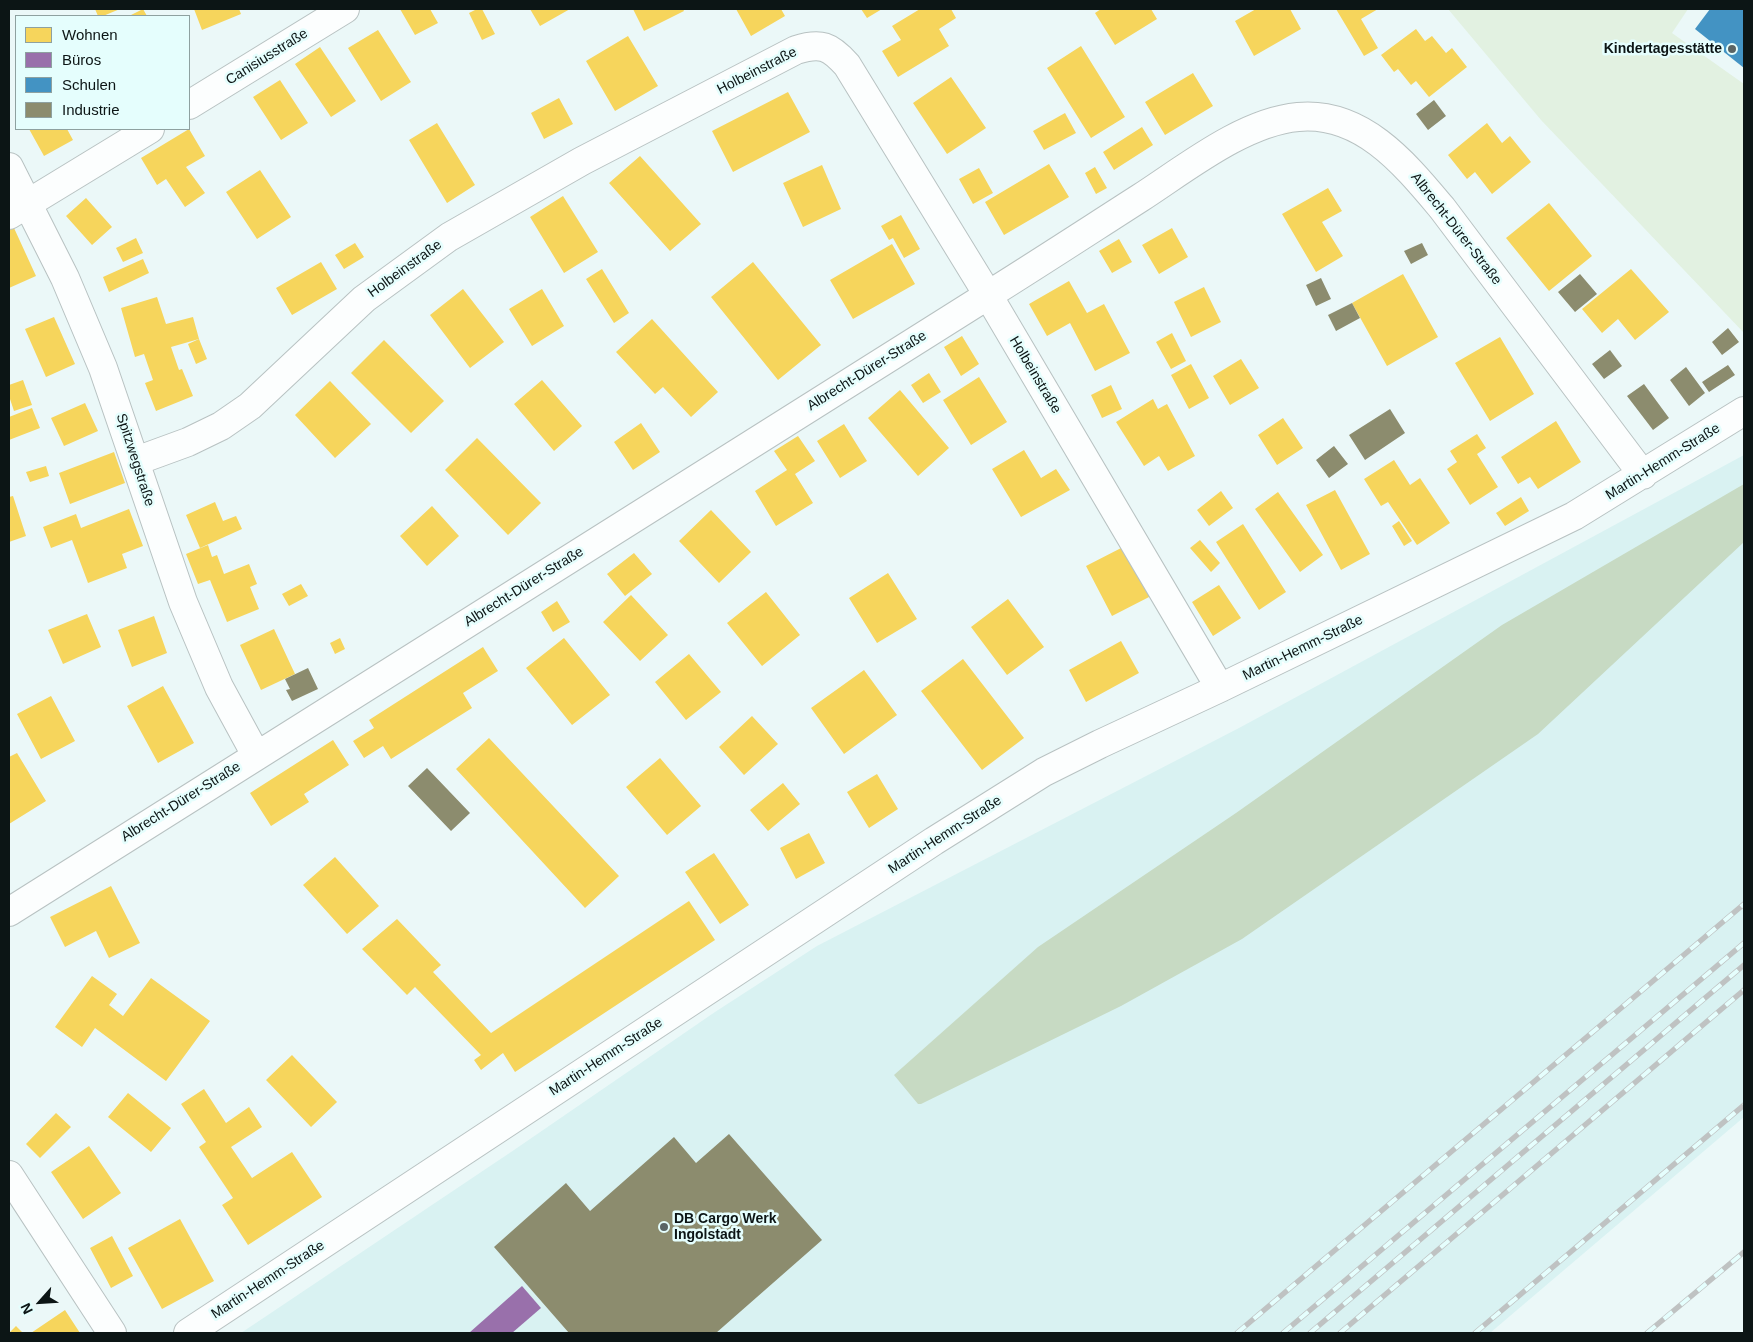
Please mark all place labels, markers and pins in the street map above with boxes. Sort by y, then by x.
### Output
place label: Kindertagesstätte [1604,41,1722,57]
marker: Kindertagesstätte [1726,43,1738,55]
place label: DB Cargo Werk Ingolstadt [674,1211,776,1244]
marker: DB Cargo Werk Ingolstadt [658,1221,670,1233]

